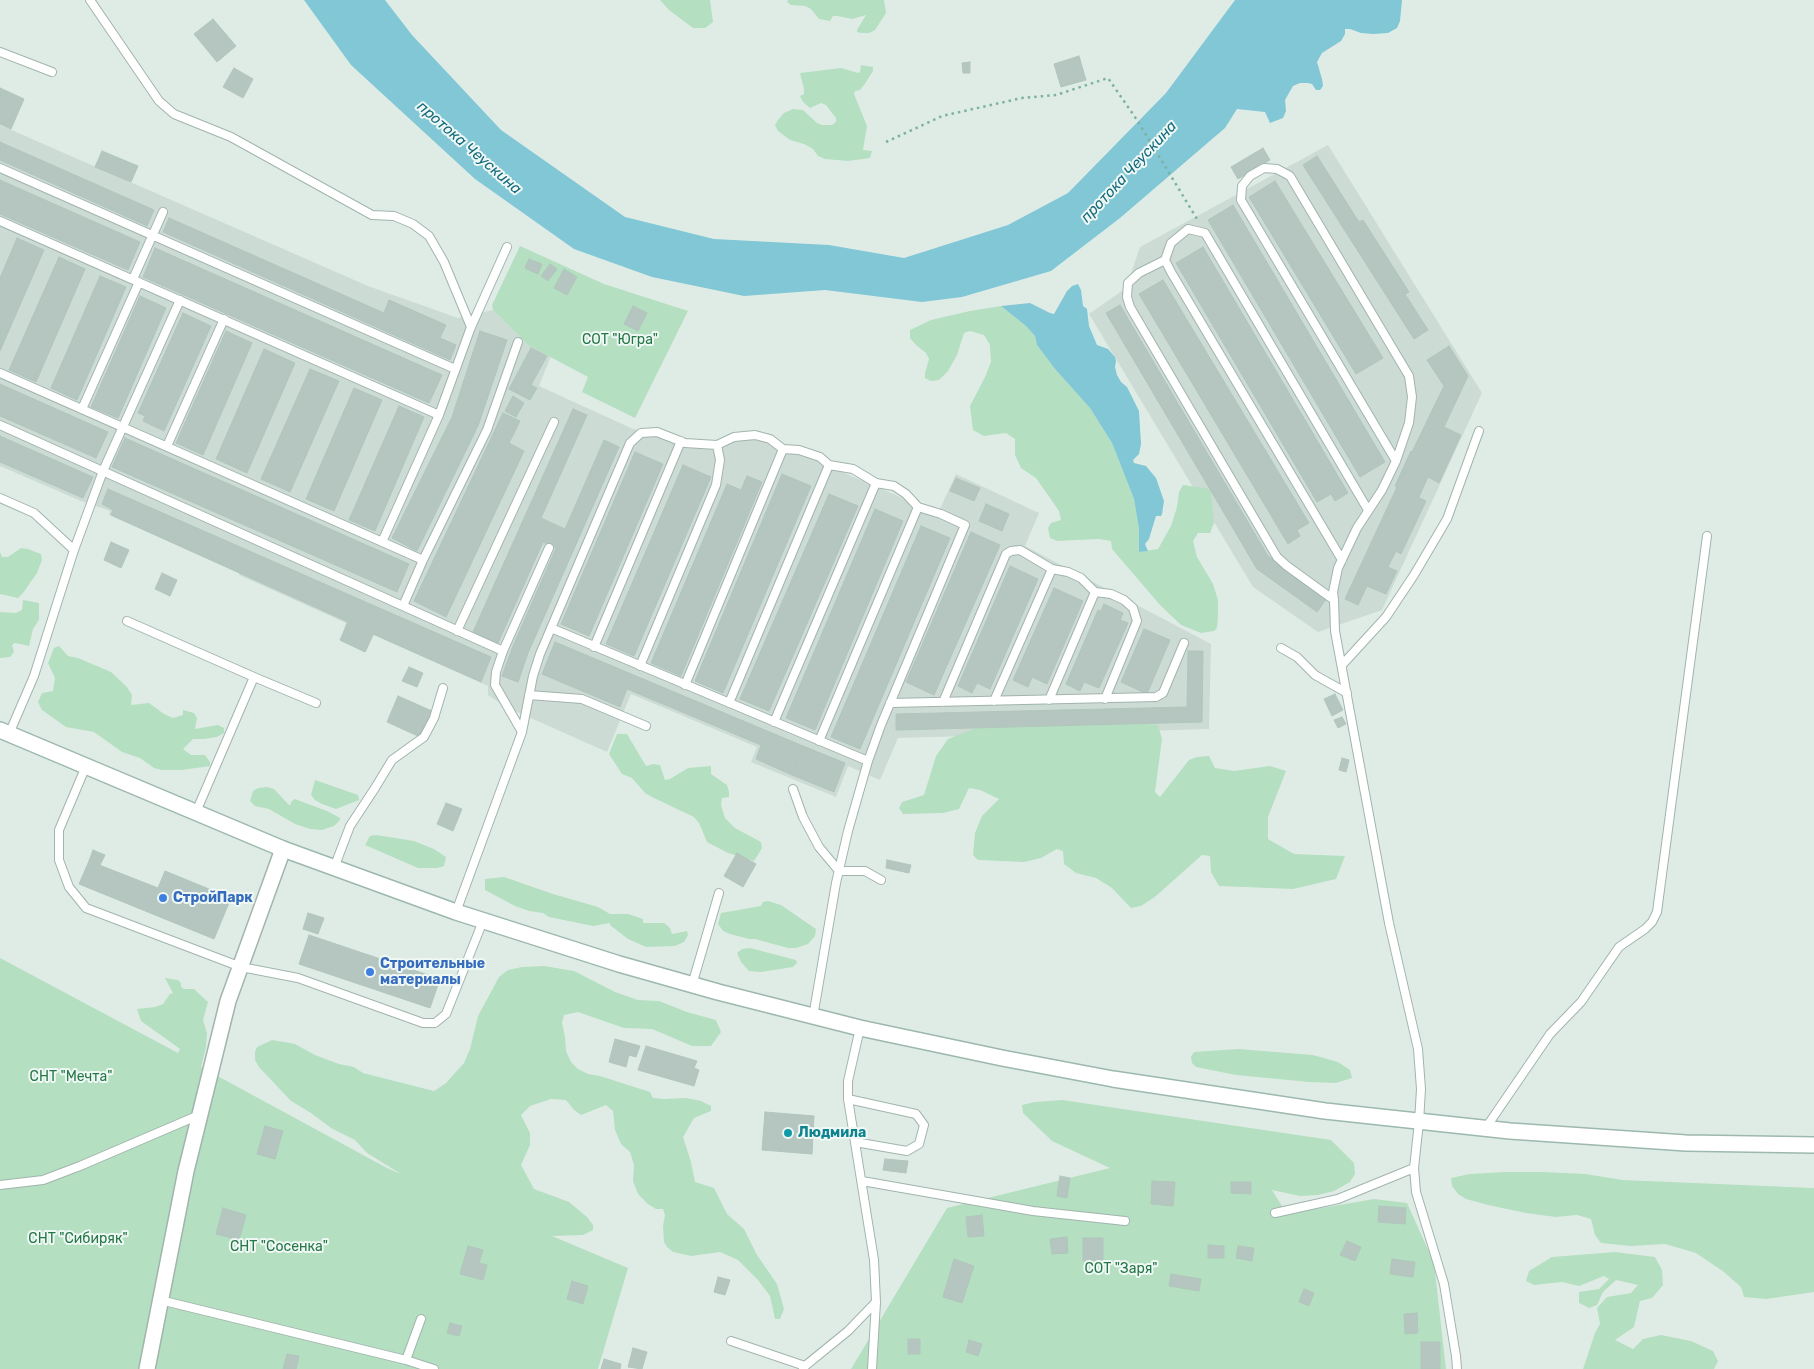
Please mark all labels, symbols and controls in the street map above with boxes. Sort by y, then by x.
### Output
water label: протока Чеускина [413,98,525,198]
water label: протока Чеускина [1077,117,1181,227]
park label: СОТ "Югра" [582,332,658,348]
place label: СтройПарк [173,890,253,906]
marker: СтройПарк [157,892,169,904]
place label: Строительные материалы [380,956,485,989]
marker: Строительные материалы [364,966,376,978]
park label: СНТ "Мечта" [30,1069,112,1085]
place label: Людмила [798,1125,866,1141]
marker: Людмила [782,1127,794,1139]
park label: СНТ "Сибиряк" [28,1231,128,1247]
park label: СНТ "Сосенка" [230,1239,328,1255]
park label: СОТ "Заря" [1084,1261,1158,1277]

